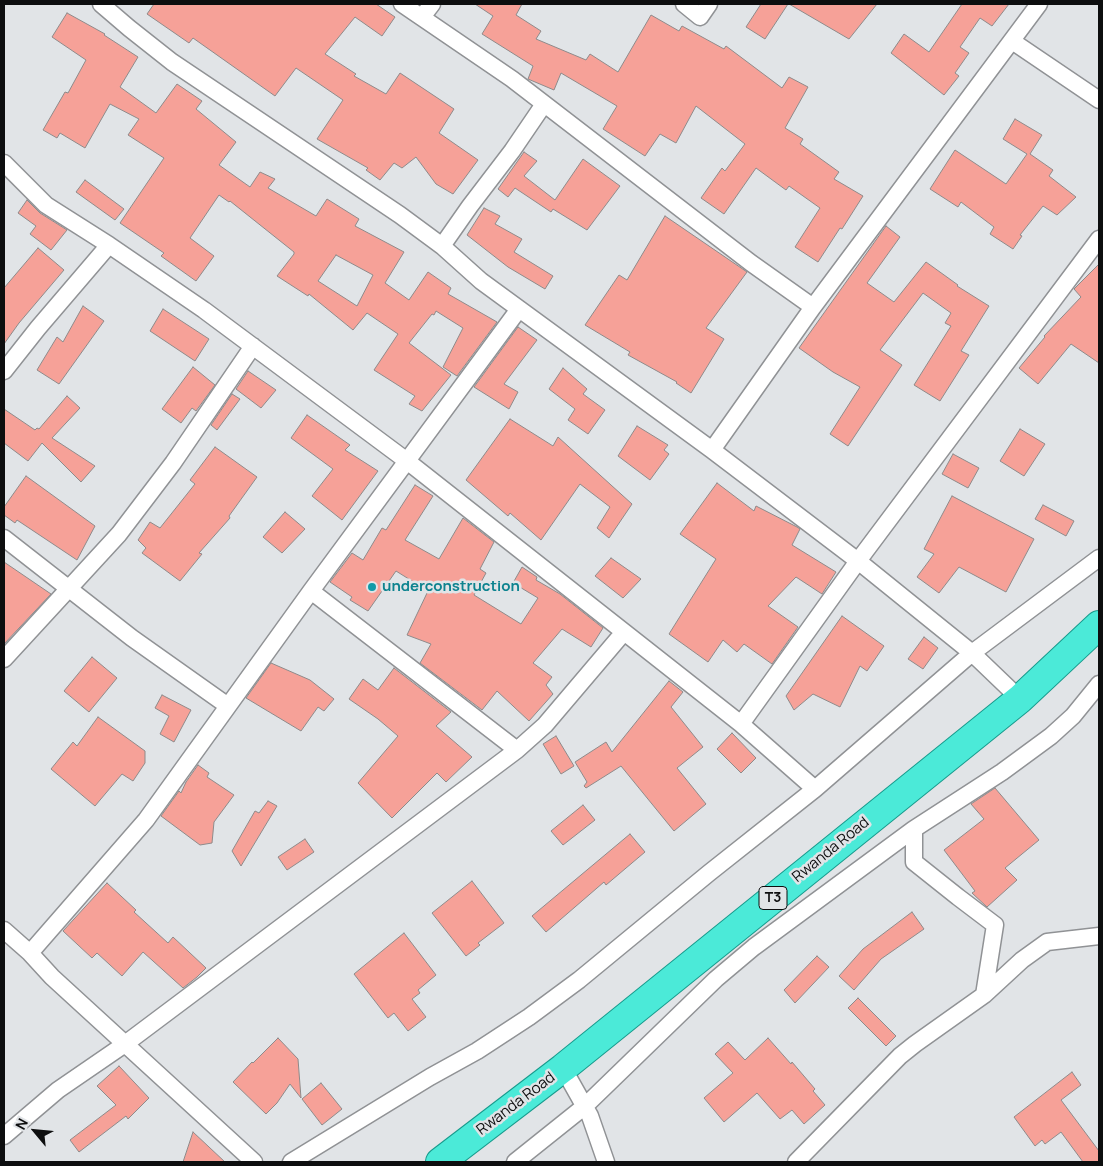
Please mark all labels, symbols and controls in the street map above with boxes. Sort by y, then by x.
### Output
place label: underconstruction [382,578,520,596]
marker: underconstruction [366,581,378,593]
street label: Rwanda Road [789,814,873,886]
road number: T3 [759,886,787,910]
street label: Rwanda Road [473,1069,559,1139]
north arrow [10,1106,60,1156]
text: N [11,1115,32,1133]

